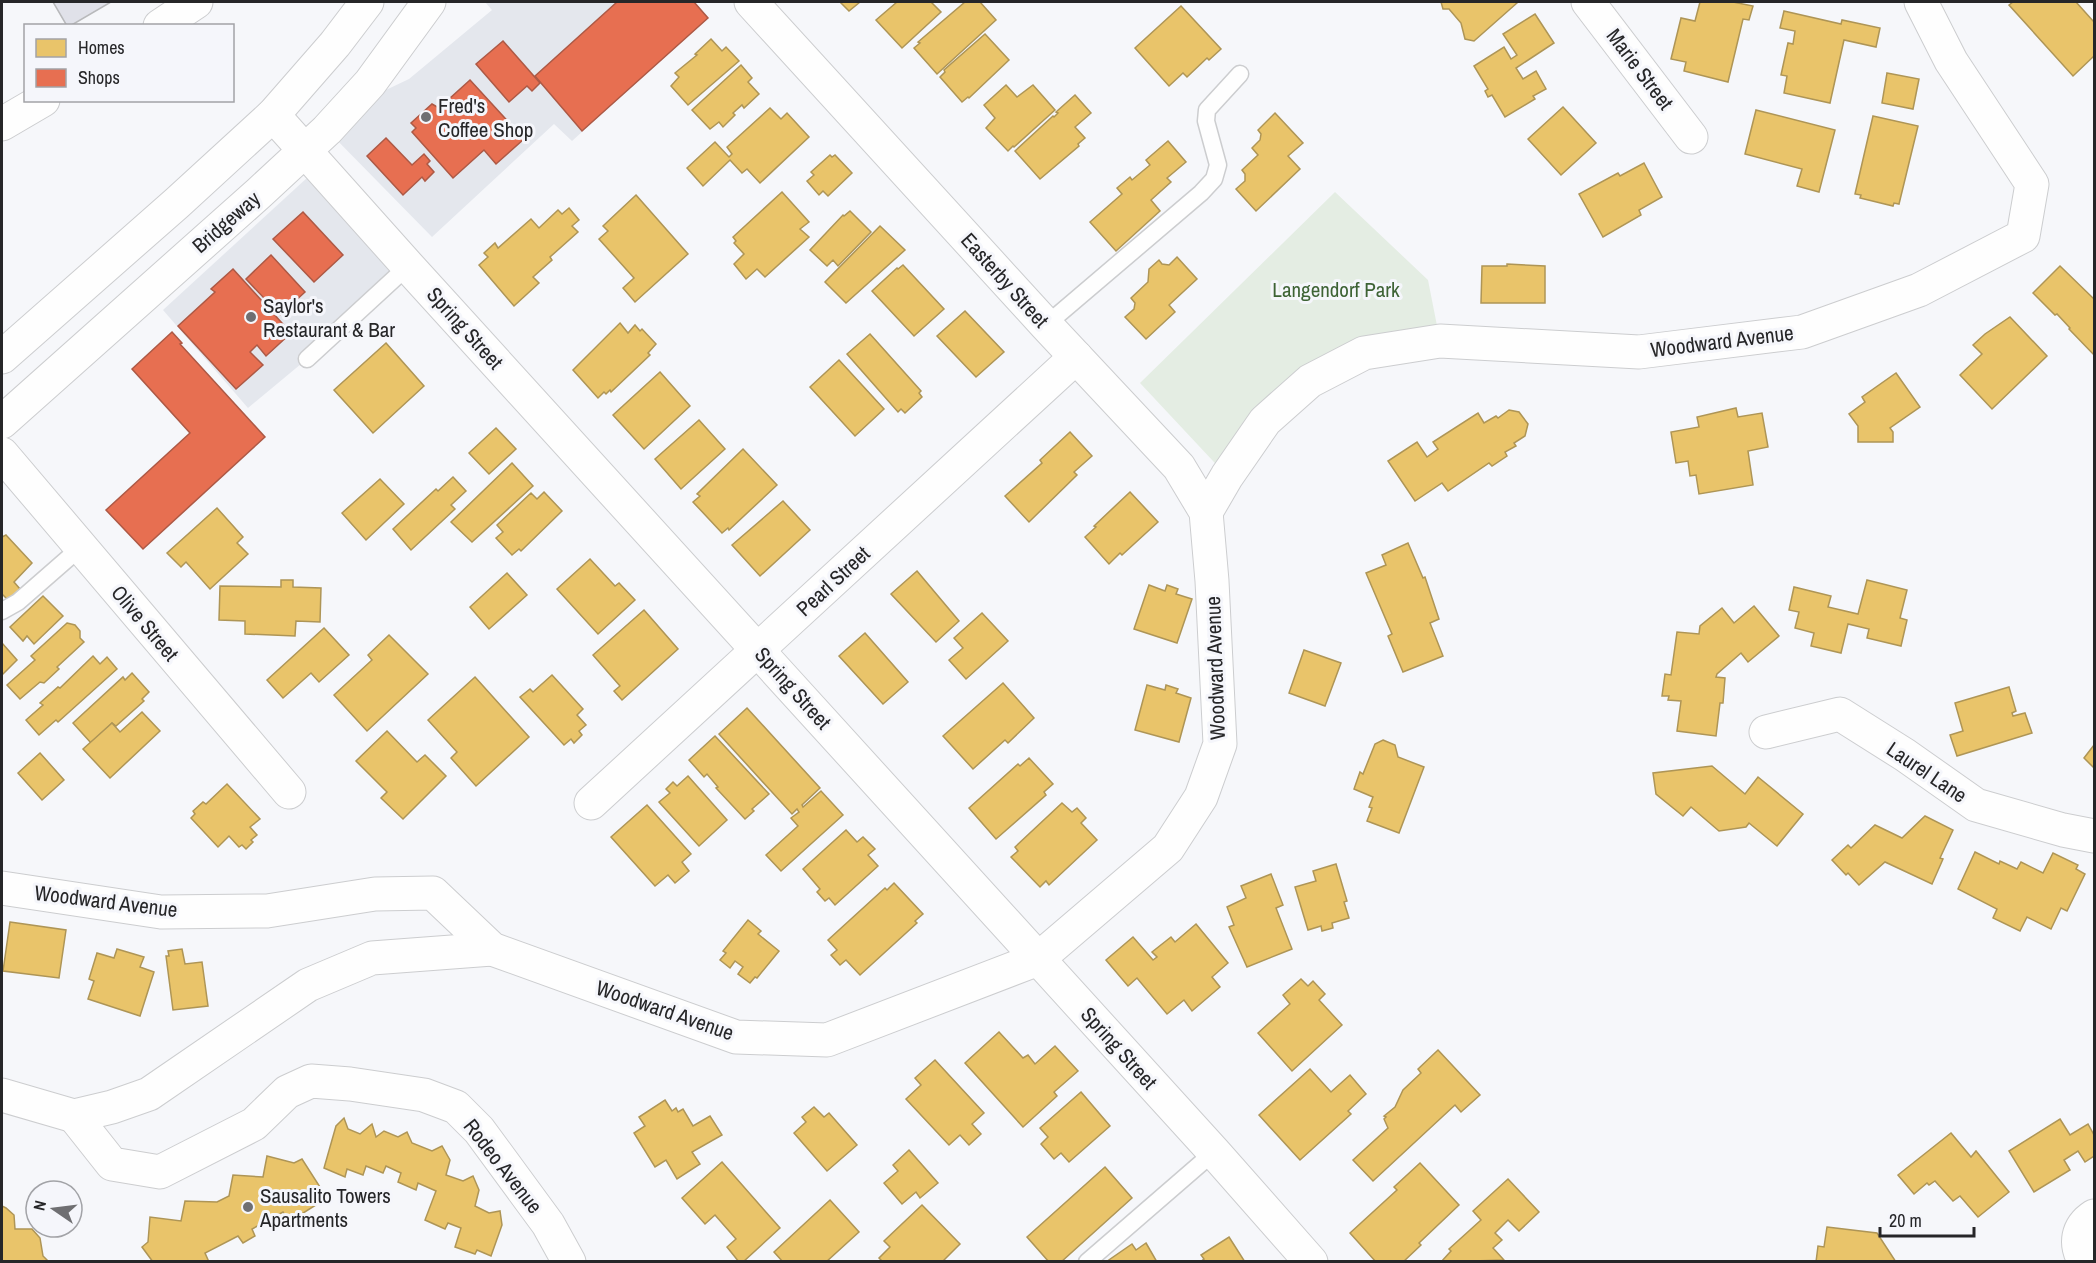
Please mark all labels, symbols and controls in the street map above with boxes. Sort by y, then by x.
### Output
street label: Marie Street [1600,22,1680,116]
legend [24,24,234,102]
text: Homes [78,35,125,60]
text: Shops [78,65,120,90]
place label: Fred's Coffee Shop [438,91,533,144]
marker: Fred's Coffee Shop [419,110,433,124]
street label: Bridgeway [186,184,267,260]
street label: Easterby Street [955,226,1056,334]
park label: Langendorf Park [1272,275,1400,304]
street label: Spring Street [420,281,510,376]
place label: Saylor's Restaurant & Bar [263,291,395,344]
marker: Saylor's Restaurant & Bar [244,310,258,324]
street label: Woodward Avenue [1649,318,1795,364]
street label: Pearl Street [790,539,876,623]
street label: Olive Street [105,579,185,667]
street label: Woodward Avenue [1198,596,1232,740]
street label: Spring Street [748,641,838,736]
street label: Laurel Lane [1881,735,1973,809]
street label: Woodward Avenue [33,878,179,924]
street label: Woodward Avenue [592,973,738,1047]
street label: Spring Street [1074,1001,1164,1096]
street label: Rodeo Avenue [457,1113,549,1219]
north arrow [24,1179,84,1239]
place label: Sausalito Towers Apartments [259,1181,391,1234]
text: N [28,1198,51,1213]
marker: Sausalito Towers Apartments [241,1200,255,1214]
scale bar [1880,1200,1974,1238]
text: 20 m [1889,1208,1922,1233]

